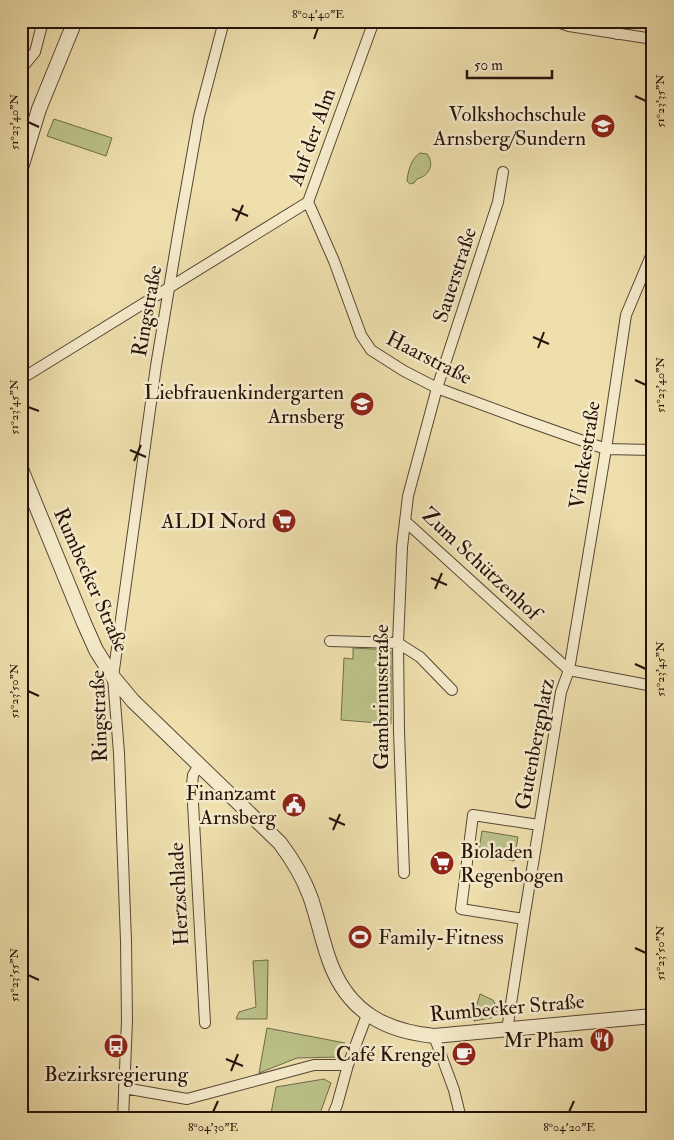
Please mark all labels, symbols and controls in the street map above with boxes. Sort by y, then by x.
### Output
text: 8°04'40"E [292,7,344,22]
scale bar [467,48,552,80]
text: 50 m [474,56,503,75]
text: 51°23'35"N [653,74,668,128]
street label: Auf der Alm [282,85,342,190]
text: 51°23'40"N [7,94,22,150]
place label: Volkshochschule Arnsberg/Sundern [432,101,586,152]
school or university icon: Volkshochschule Arnsberg/Sundern [590,113,616,139]
street label: Sauerstraße [427,224,483,326]
street label: Ringstraße [126,263,168,359]
street label: Haarstraße [381,325,477,391]
text: 51°23'40"N [653,357,668,413]
text: 51°23'45"N [7,379,22,435]
place label: Liebfrauenkindergarten Arnsberg [144,379,345,430]
school or university icon: Liebfrauenkindergarten Arnsberg [349,391,375,417]
street label: Vinckestraße [563,399,607,511]
street label: Zum Schützenhof [416,502,549,628]
street label: Rumbecker Straße [47,504,135,657]
place label: ALDI Nord [160,508,267,535]
supermarket icon: ALDI Nord [271,508,297,534]
street label: Gambrinusstraße [368,624,395,770]
text: 51°23'45"N [653,641,668,697]
text: 51°23'50"N [7,663,22,718]
street label: Ringstraße [84,669,114,763]
street label: Gutenbergplatz [509,676,561,812]
place label: Finanzamt Arnsberg [185,780,277,831]
public building icon: Finanzamt Arnsberg [281,792,307,818]
place label: Bioladen Regenbogen [460,838,564,889]
street label: Herzschlade [163,841,195,946]
supermarket icon: Bioladen Regenbogen [429,850,455,876]
sports icon: Family-Fitness [347,924,373,950]
place label: Family-Fitness [378,924,504,951]
text: 51°23'50"N [653,925,668,980]
text: 51°23'55"N [7,948,22,1002]
street label: Rumbecker Straße [429,988,586,1028]
place label: Mr Pham [503,1027,584,1054]
restaurant icon: Mr Pham [589,1027,615,1053]
bus stop icon: Bezirksregierung [103,1033,129,1059]
place label: Café Krengel [336,1041,447,1068]
cafe icon: Café Krengel [451,1041,477,1067]
place label: Bezirksregierung [44,1061,189,1088]
text: 8°04'30"E [188,1120,238,1135]
text: 8°04'20"E [543,1120,595,1135]

